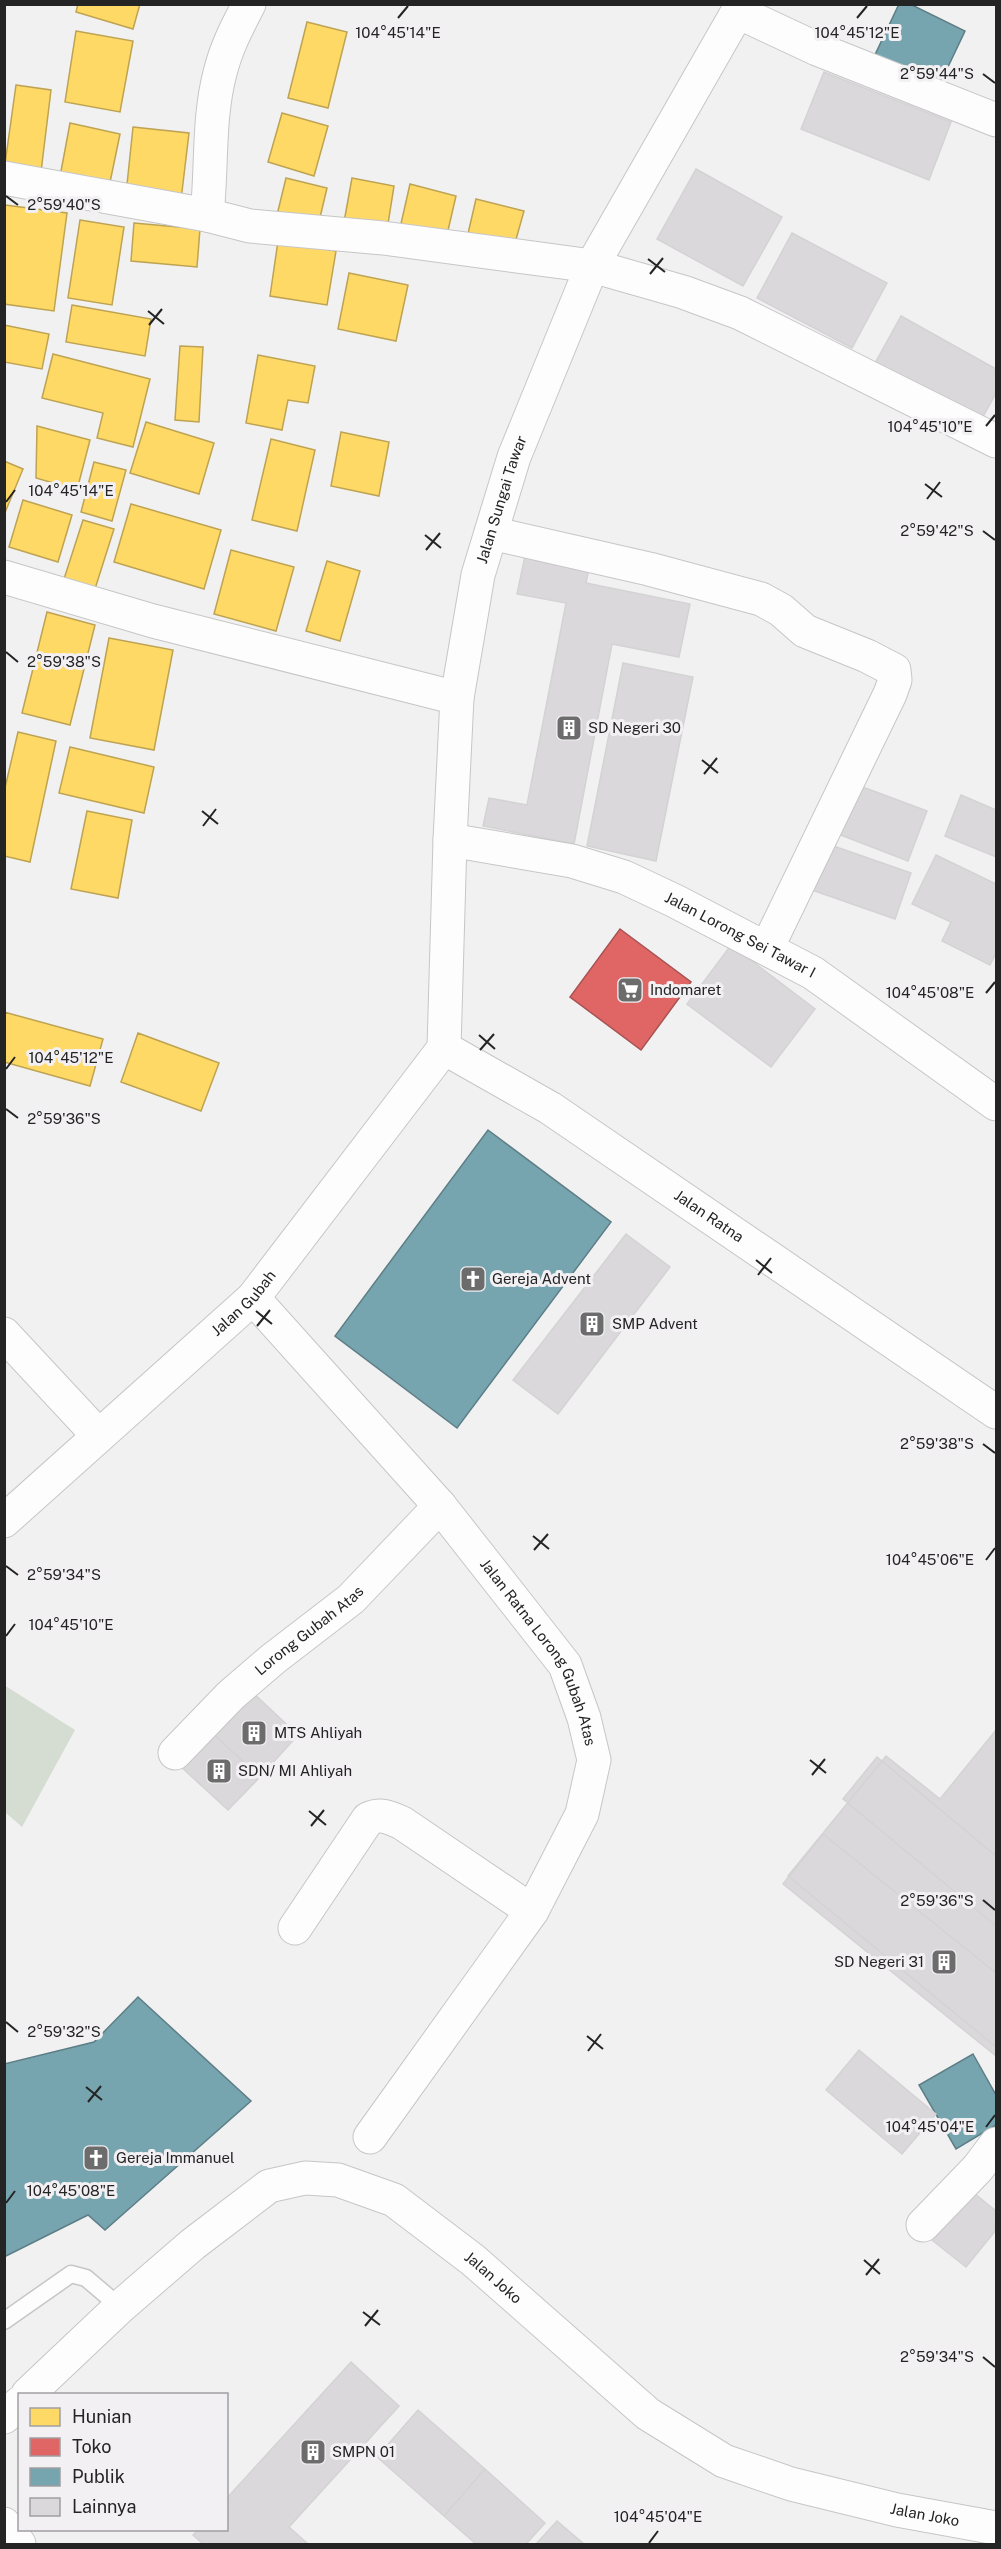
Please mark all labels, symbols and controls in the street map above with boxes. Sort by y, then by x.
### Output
text: 104°45'14"E [355,24,441,41]
text: 104°45'12"E [815,24,900,41]
text: 2°59'44"S [900,65,974,82]
text: 2°59'40"S [27,196,101,213]
text: 104°45'10"E [887,418,973,435]
street label: Jalan Sungai Tawar [473,433,530,566]
text: 104°45'14"E [28,482,114,499]
text: 2°59'42"S [900,522,974,539]
text: 2°59'38"S [27,653,101,670]
building icon: SD Negeri 30 [554,713,584,743]
place label: SD Negeri 30 [588,719,681,736]
street label: Jalan Lorong Sei Tawar I [662,888,819,981]
supermarket icon: Indomaret [615,975,645,1005]
place label: Indomaret [650,981,721,998]
text: 104°45'08"E [886,984,974,1001]
text: 104°45'12"E [29,1049,114,1066]
text: 2°59'36"S [27,1110,101,1127]
street label: Jalan Ratna [671,1186,747,1245]
church icon: Gereja Advent [458,1264,488,1294]
street label: Jalan Gubah [208,1267,279,1339]
place label: Gereja Advent [492,1270,591,1287]
building icon: SMP Advent [577,1309,607,1339]
place label: SMP Advent [612,1315,698,1332]
text: 2°59'38"S [900,1435,974,1452]
text: 104°45'06"E [886,1551,974,1568]
street label: Jalan Ratna Lorong Gubah Atas [477,1555,599,1747]
text: 2°59'34"S [27,1566,101,1583]
street label: Lorong Gubah Atas [251,1582,367,1679]
text: 104°45'10"E [28,1616,114,1633]
building icon: MTS Ahliyah [239,1718,269,1748]
place label: MTS Ahliyah [274,1724,362,1741]
building icon: SDN/ MI Ahliyah [204,1756,234,1786]
place label: SDN/ MI Ahliyah [238,1762,352,1779]
text: 2°59'36"S [900,1892,974,1909]
building icon: SD Negeri 31 [929,1947,959,1977]
place label: SD Negeri 31 [834,1953,924,1970]
text: 2°59'32"S [27,2023,101,2040]
text: 104°45'04"E [886,2118,974,2135]
church icon: Gereja Immanuel [81,2143,111,2173]
place label: Gereja Immanuel [116,2149,234,2166]
text: 104°45'08"E [27,2182,115,2199]
street label: Jalan Joko [462,2248,525,2307]
text: 2°59'34"S [900,2348,974,2365]
legend [18,2393,228,2531]
text: Hunian [72,2406,132,2427]
text: Toko [72,2436,111,2457]
building icon: SMPN 01 [298,2437,328,2467]
place label: SMPN 01 [332,2443,395,2460]
text: Publik [72,2466,125,2487]
text: Lainnya [72,2496,136,2517]
street label: Jalan Joko [889,2500,961,2529]
text: 104°45'04"E [614,2508,702,2525]

